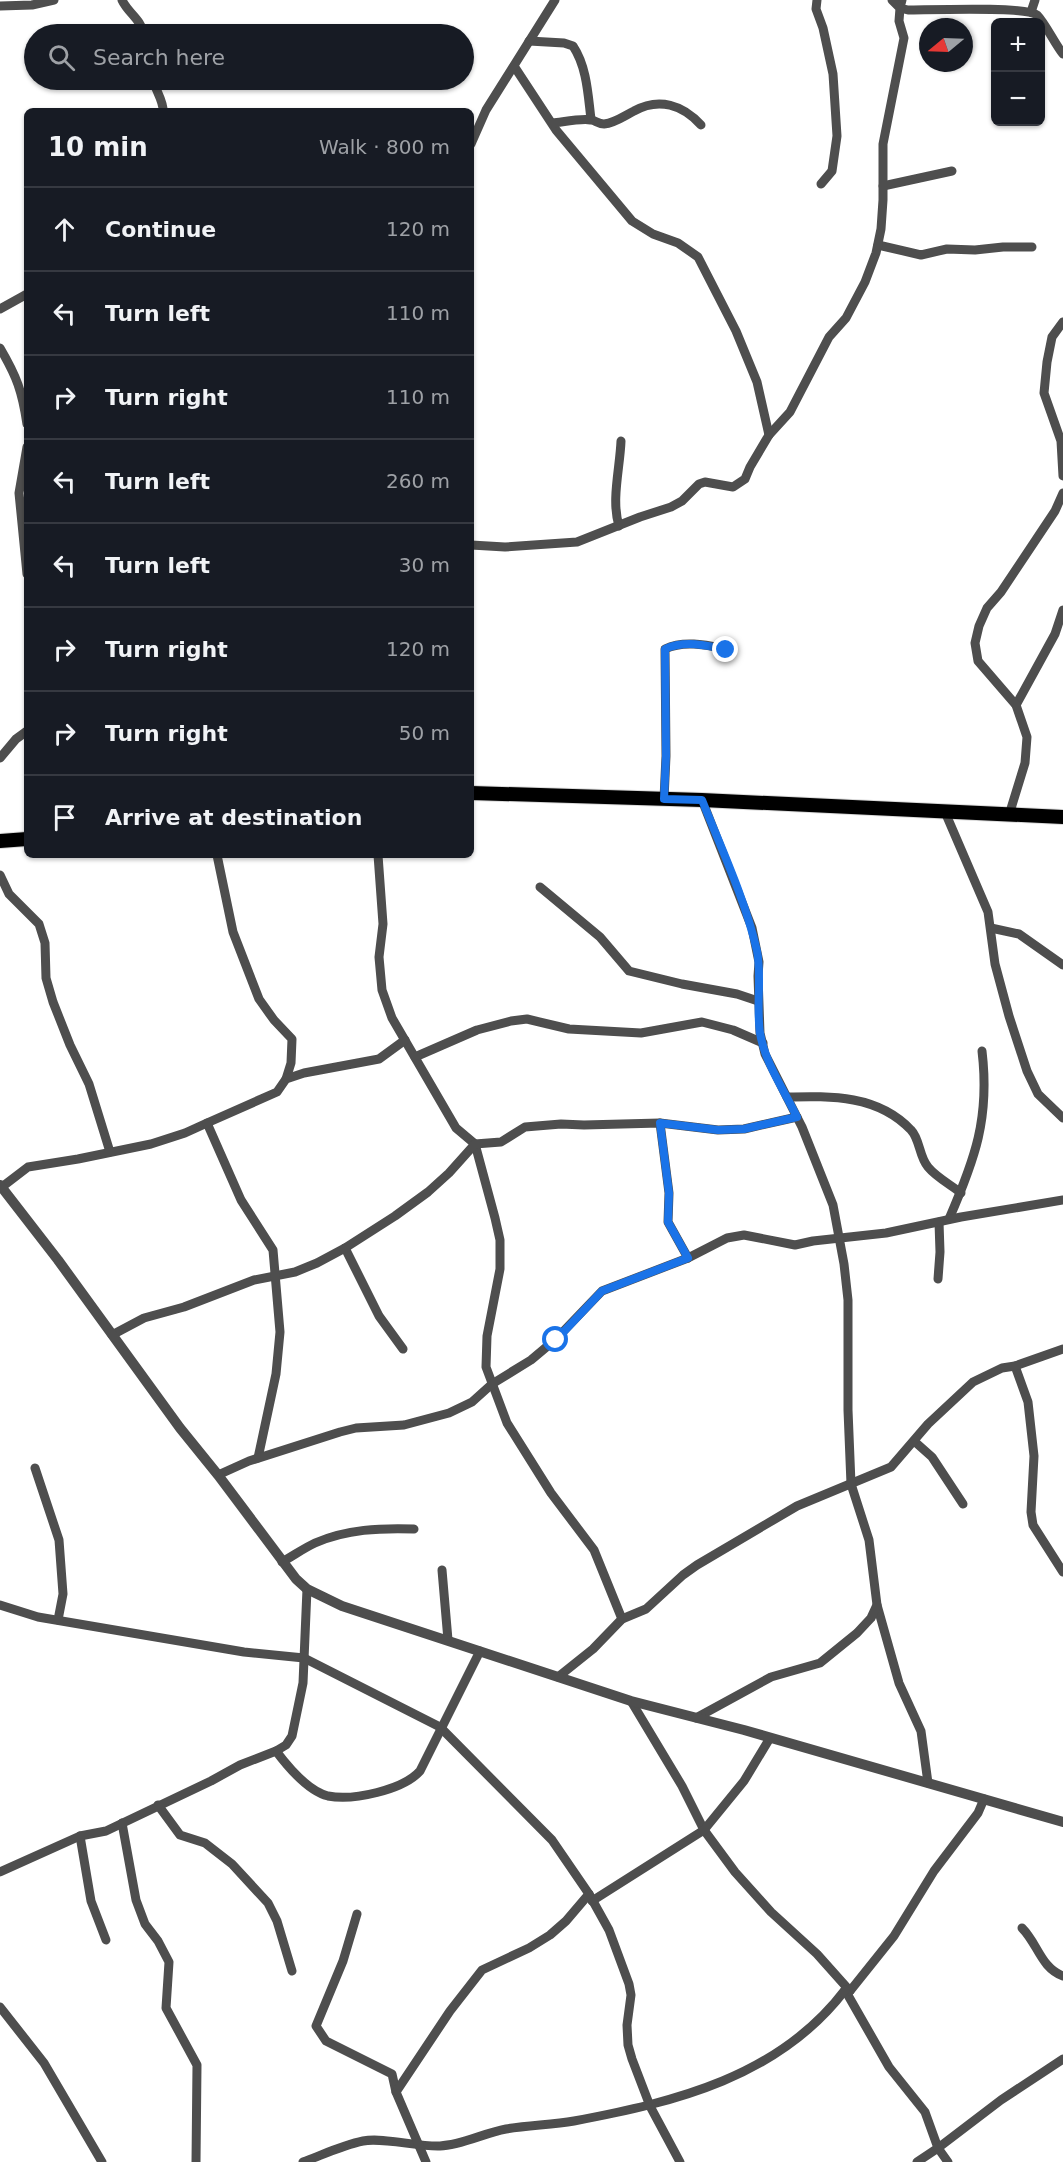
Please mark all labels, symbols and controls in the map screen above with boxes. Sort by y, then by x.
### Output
north arrow [919,18,973,72]
map controls [991,18,1045,126]
button: + [991,18,1045,72]
search box [24,24,474,90]
icon: search [45,41,78,74]
text: Search here [93,45,225,70]
button: − [991,72,1045,126]
text: 10 min [48,132,148,162]
text: Walk · 800 m [319,135,450,159]
icon: ahead [48,213,81,246]
text: Continue [105,217,216,242]
text: 120 m [386,217,450,241]
icon: left [48,297,81,330]
text: Turn left [105,301,210,326]
text: 110 m [386,301,450,325]
icon: right [48,381,81,414]
text: Turn right [105,385,228,410]
text: 110 m [386,385,450,409]
icon: left [48,465,81,498]
text: Turn left [105,469,210,494]
text: 260 m [386,469,450,493]
icon: left [48,549,81,582]
text: Turn left [105,553,210,578]
text: 30 m [399,553,450,577]
icon: right [48,633,81,666]
route end [712,636,738,662]
text: Turn right [105,637,228,662]
text: 120 m [386,637,450,661]
icon: right [48,717,81,750]
text: Turn right [105,721,228,746]
text: 50 m [399,721,450,745]
icon: arrive [48,801,81,834]
text: Arrive at destination [105,805,362,830]
route start [542,1326,568,1352]

